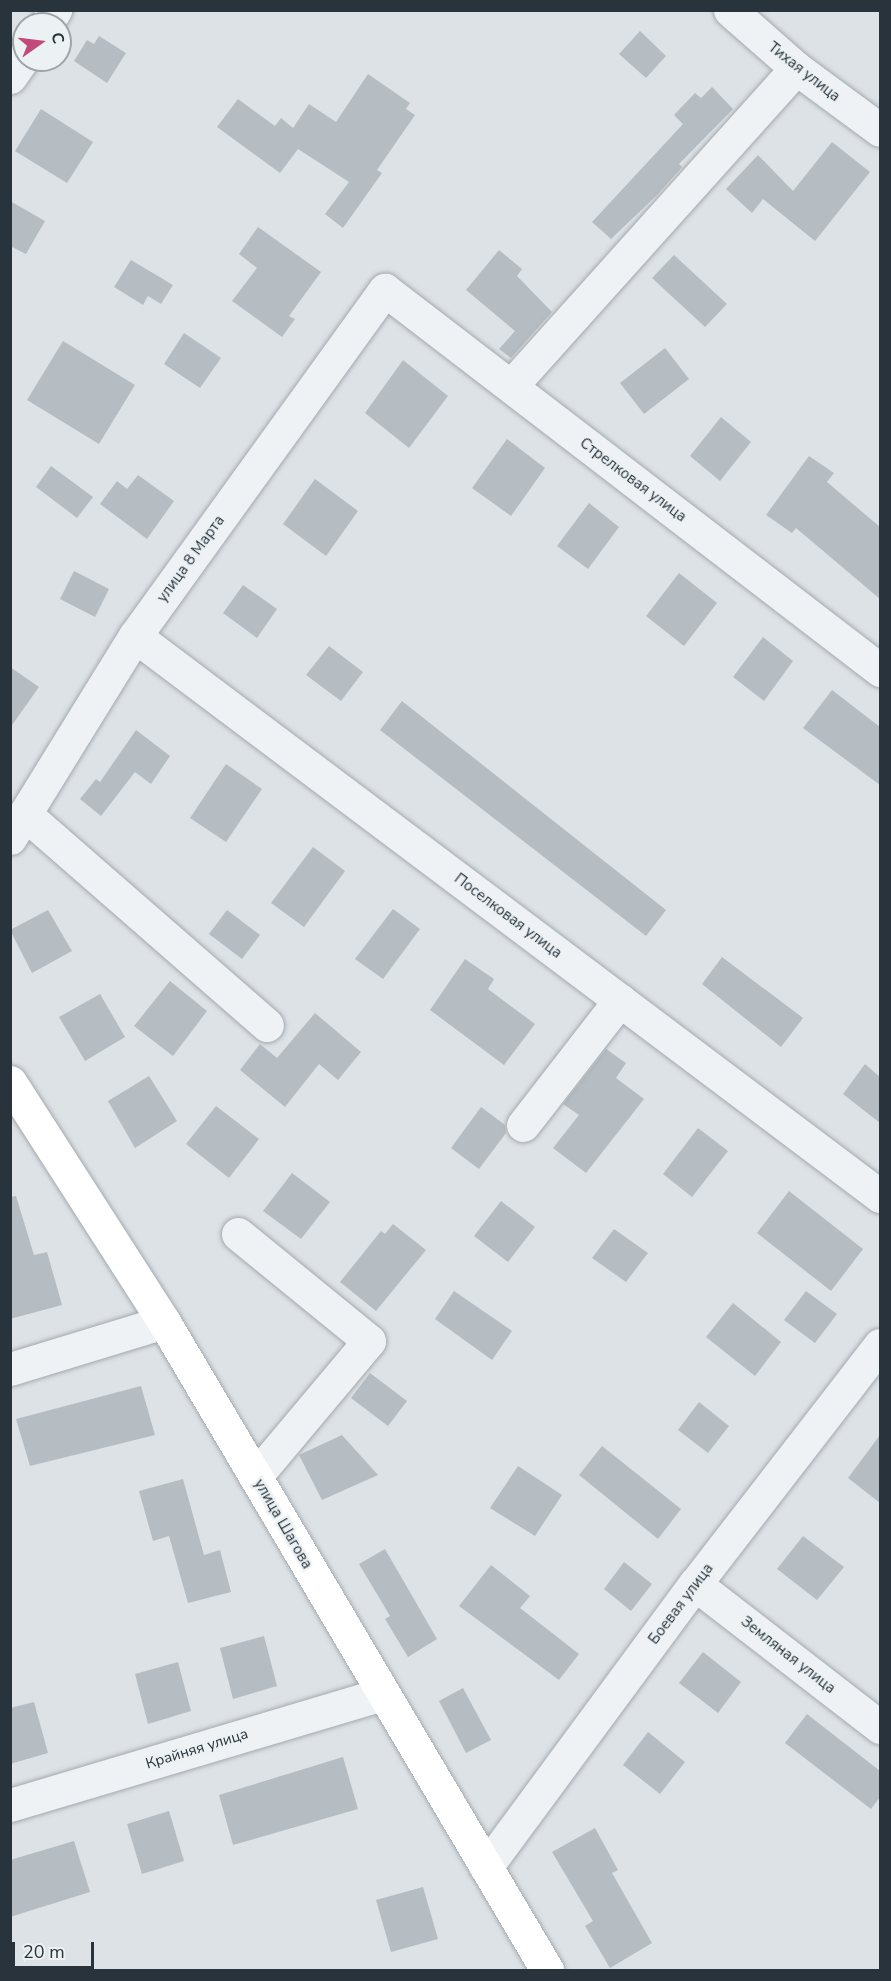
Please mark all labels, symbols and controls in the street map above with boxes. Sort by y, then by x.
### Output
north arrow [12,12,72,72]
text: С [46,30,70,46]
street label: Тихая улица [764,38,844,106]
street label: Стрелковая улица [576,434,690,526]
street label: улица 8 Марта [153,512,229,606]
street label: Поселковая улица [451,870,565,962]
street label: улица Шагова [250,1476,316,1572]
street label: Боевая улица [645,1560,717,1648]
street label: Земляная улица [737,1613,839,1697]
street label: Крайняя улица [144,1725,250,1773]
scale bar [15,1930,98,1968]
text: 20 m [23,1940,65,1964]

